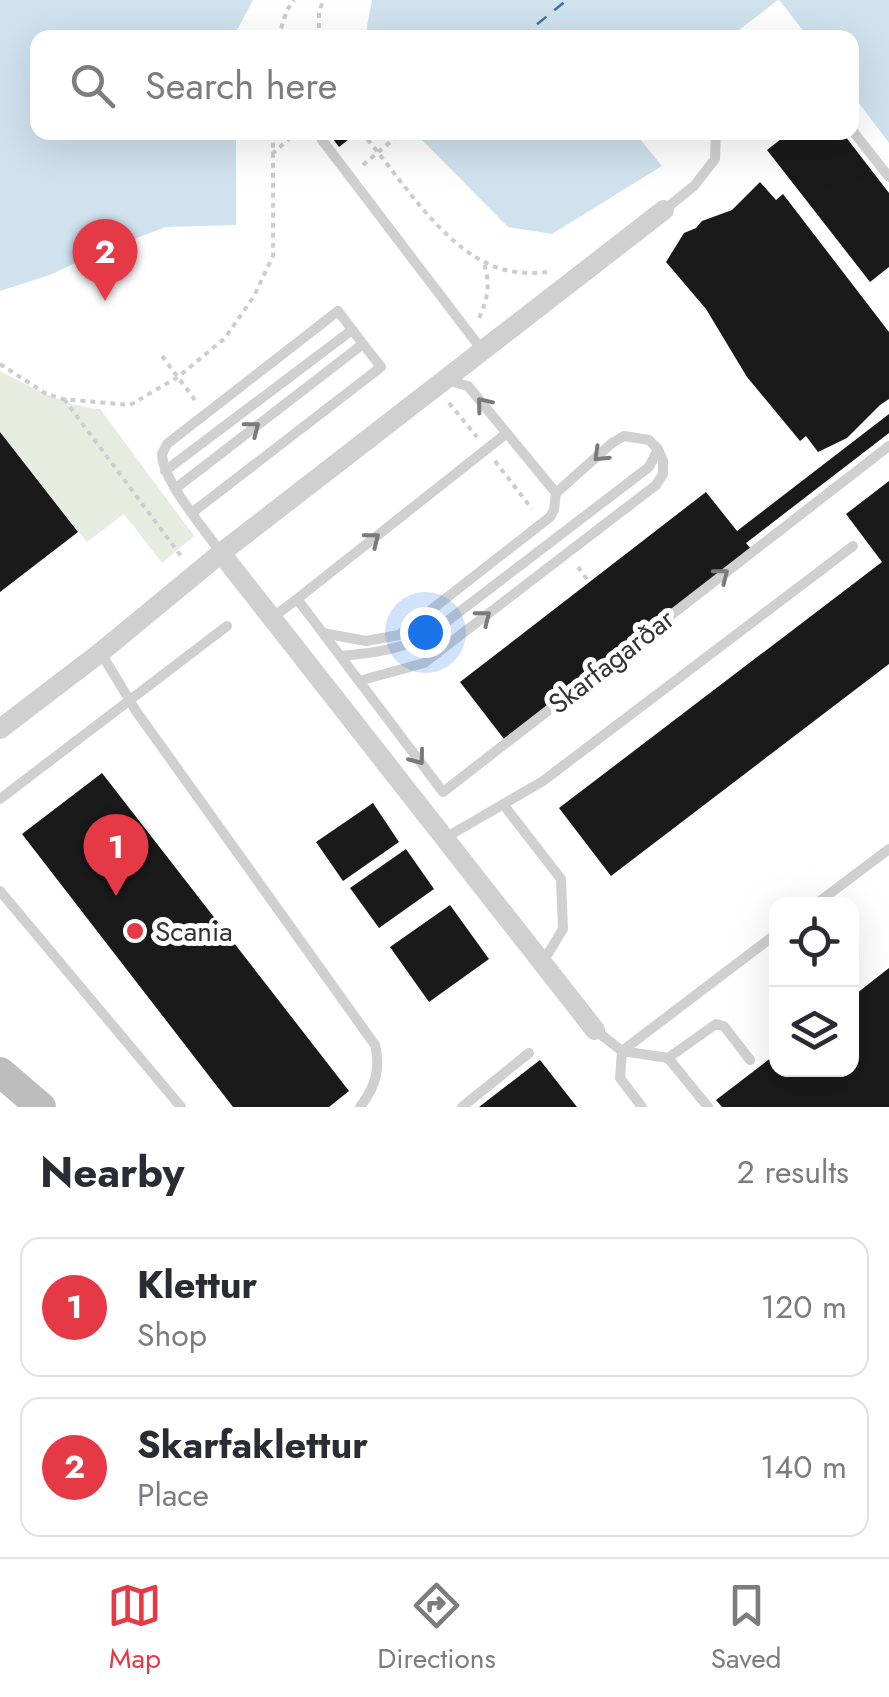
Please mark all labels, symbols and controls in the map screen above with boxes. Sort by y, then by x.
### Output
search box [30,30,859,140]
icon: search [65,58,120,113]
text: Search here [145,58,337,113]
pin: 2 [72,218,138,301]
one-way arrow [477,398,495,416]
one-way arrow [242,423,260,440]
one-way arrow [593,443,612,461]
one-way arrow [362,533,380,550]
one-way arrow [711,569,729,587]
street label: Skarfagarðar [539,599,684,724]
your location [400,607,451,658]
one-way arrow [472,612,490,629]
one-way arrow [406,747,424,765]
pin: 1 [84,814,148,896]
map controls [769,897,859,1077]
button: locate [769,897,859,987]
place label: Scania [155,911,233,952]
marker: Scania [124,920,146,942]
button: layers [769,987,859,1077]
text: Nearby [40,1142,184,1203]
text: 2 results [737,1149,849,1195]
text: Klettur [137,1257,257,1312]
text: 1 [66,1284,83,1330]
text: 120 m [761,1284,847,1330]
text: Shop [137,1312,207,1358]
text: Skarfaklettur [137,1417,368,1472]
text: 2 [64,1444,85,1490]
text: 140 m [760,1444,847,1490]
text: Place [137,1472,209,1518]
tab: Map [107,1578,162,1679]
tab: Directions [377,1578,496,1679]
tab: Saved [711,1578,782,1679]

